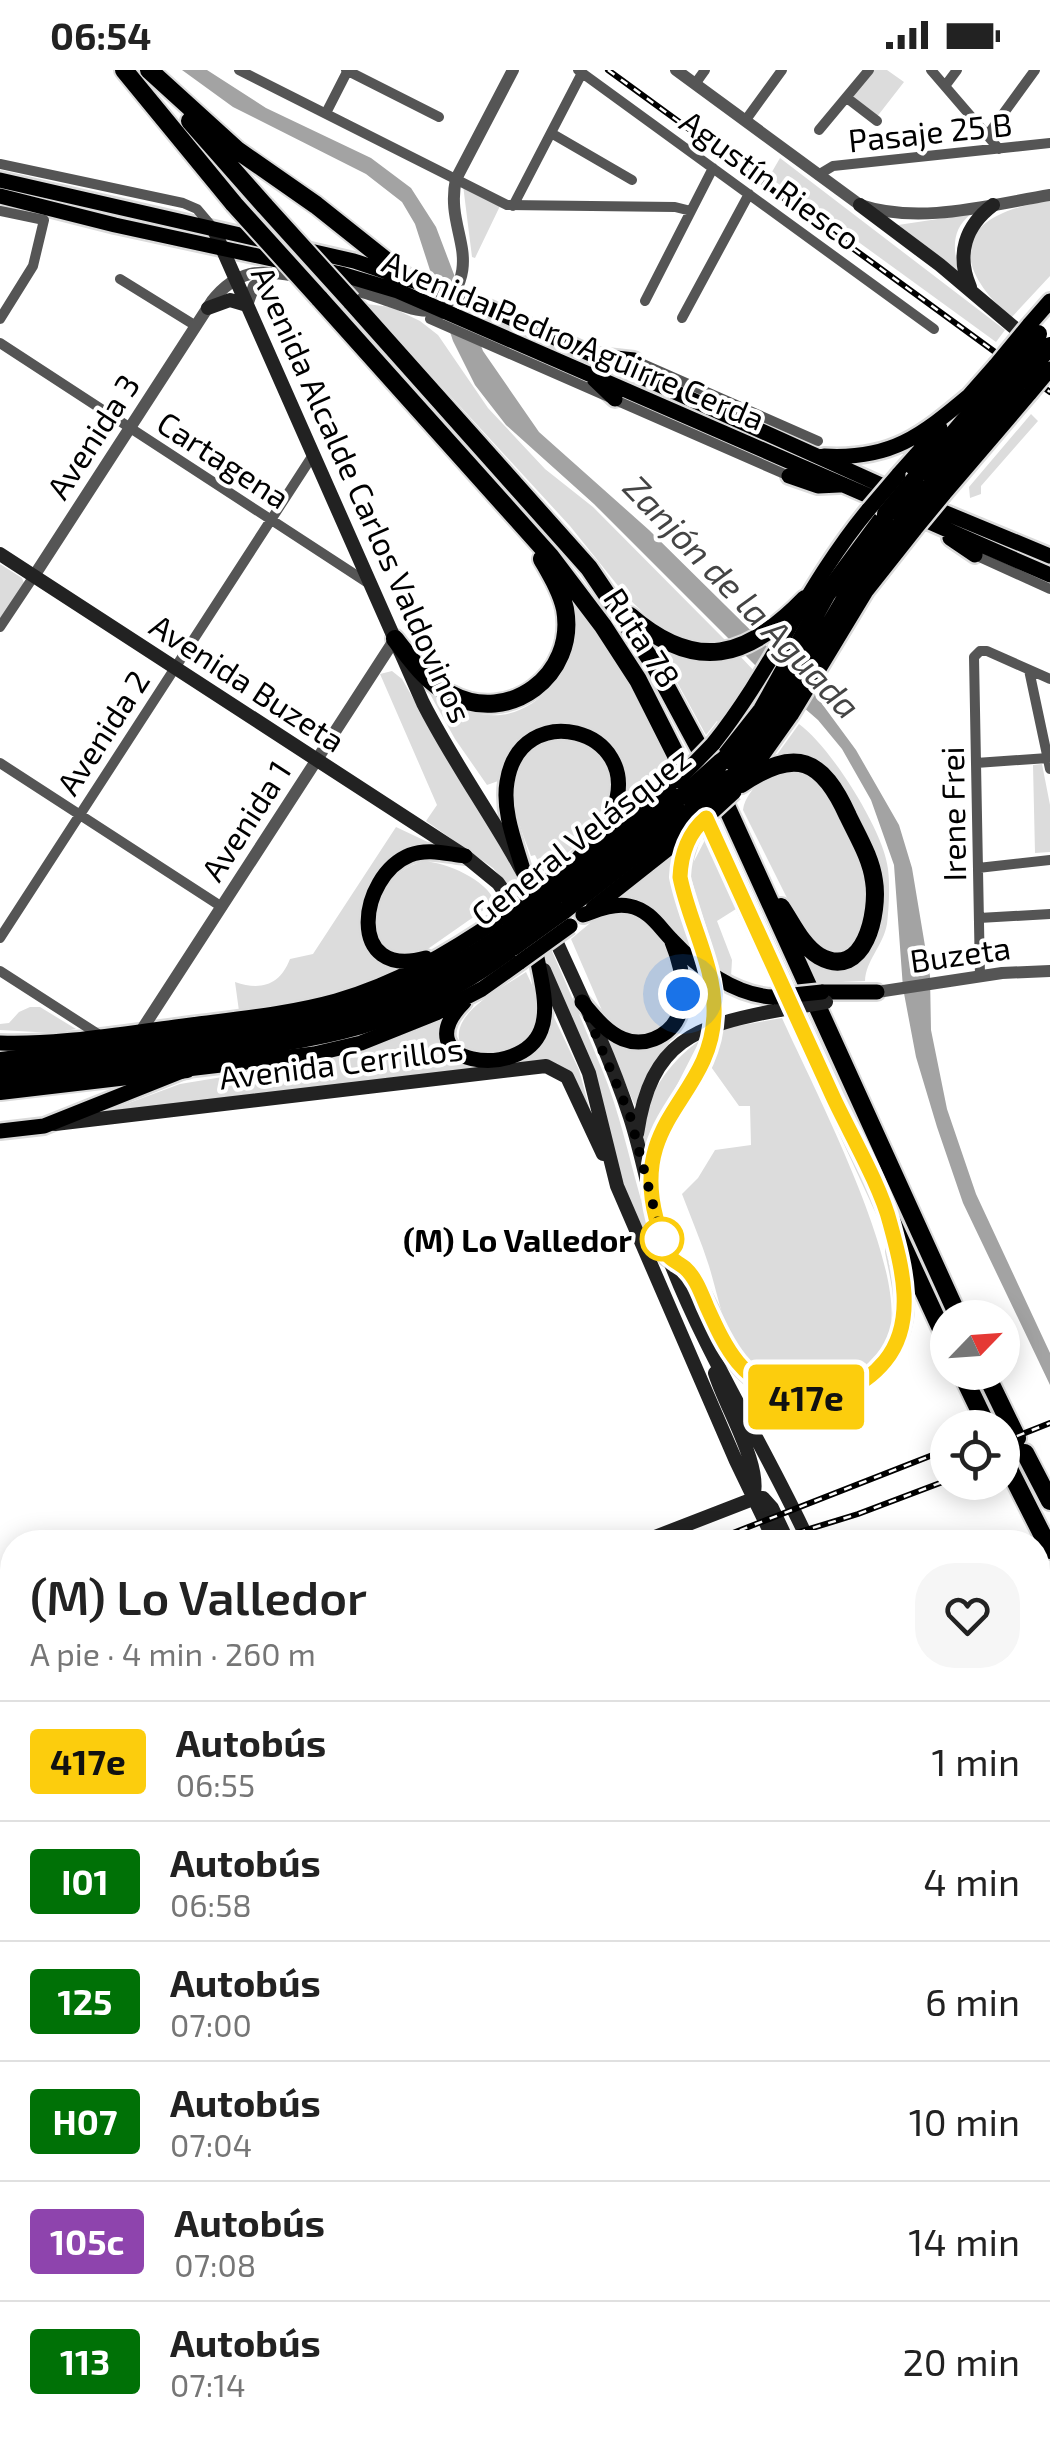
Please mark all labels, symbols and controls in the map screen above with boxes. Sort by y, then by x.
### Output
text: 06:54 [50,12,151,58]
street label: Agustín Riesco [674,101,868,257]
street label: Pasaje 25 B [846,104,1014,159]
street label: Avenida Pedro Aguirre Cerda [377,241,771,437]
street label: Avenida Alcalde Carlos Valdovinos [245,260,481,728]
street label: Avenida 3 [38,367,146,505]
street label: Cartagena [151,402,297,516]
water label: Zanjón de la Aguada [616,466,870,726]
street label: Ruta 78 [597,580,689,694]
street label: Avenida Buzeta [144,605,352,759]
street label: Avenida 2 [48,663,156,801]
street label: General Velásquez [463,738,697,932]
street label: Irene Frei [932,746,972,882]
street label: Avenida 1 [192,753,298,887]
street label: Buzeta [907,927,1013,979]
your location [658,969,708,1019]
street label: Avenida Cerrillos [217,1028,465,1096]
marker: (M) Lo Valledor [641,1218,683,1260]
place label: (M) Lo Valledor [403,1220,632,1258]
north arrow [930,1300,1020,1390]
map controls [930,1300,1020,1500]
line badge: 417e [736,1364,876,1430]
text: 417e [768,1376,844,1418]
button: locate [930,1410,1020,1500]
button: heart [915,1563,1020,1668]
text: (M) Lo Valledor [30,1567,367,1625]
text: A pie · 4 min · 260 m [30,1634,316,1672]
text: Autobús [176,1719,326,1765]
text: 1 min [932,1738,1020,1784]
text: 417e [50,1740,126,1782]
text: 06:55 [176,1765,255,1803]
text: Autobús [170,1839,321,1885]
text: 4 min [923,1858,1020,1904]
text: I01 [61,1860,109,1902]
text: 06:58 [170,1885,252,1923]
text: Autobús [170,1959,321,2005]
text: 6 min [925,1978,1020,2024]
text: 125 [58,1980,112,2022]
text: 07:00 [170,2005,252,2043]
text: Autobús [170,2079,321,2125]
text: 10 min [909,2098,1020,2144]
text: H07 [53,2100,117,2142]
text: 07:04 [170,2125,252,2163]
text: Autobús [174,2199,325,2245]
text: 14 min [908,2218,1020,2264]
text: 105c [50,2220,124,2262]
text: 07:08 [174,2245,256,2283]
text: Autobús [170,2319,321,2365]
text: 20 min [902,2338,1020,2384]
text: 113 [60,2340,110,2382]
text: 07:14 [170,2365,246,2403]

